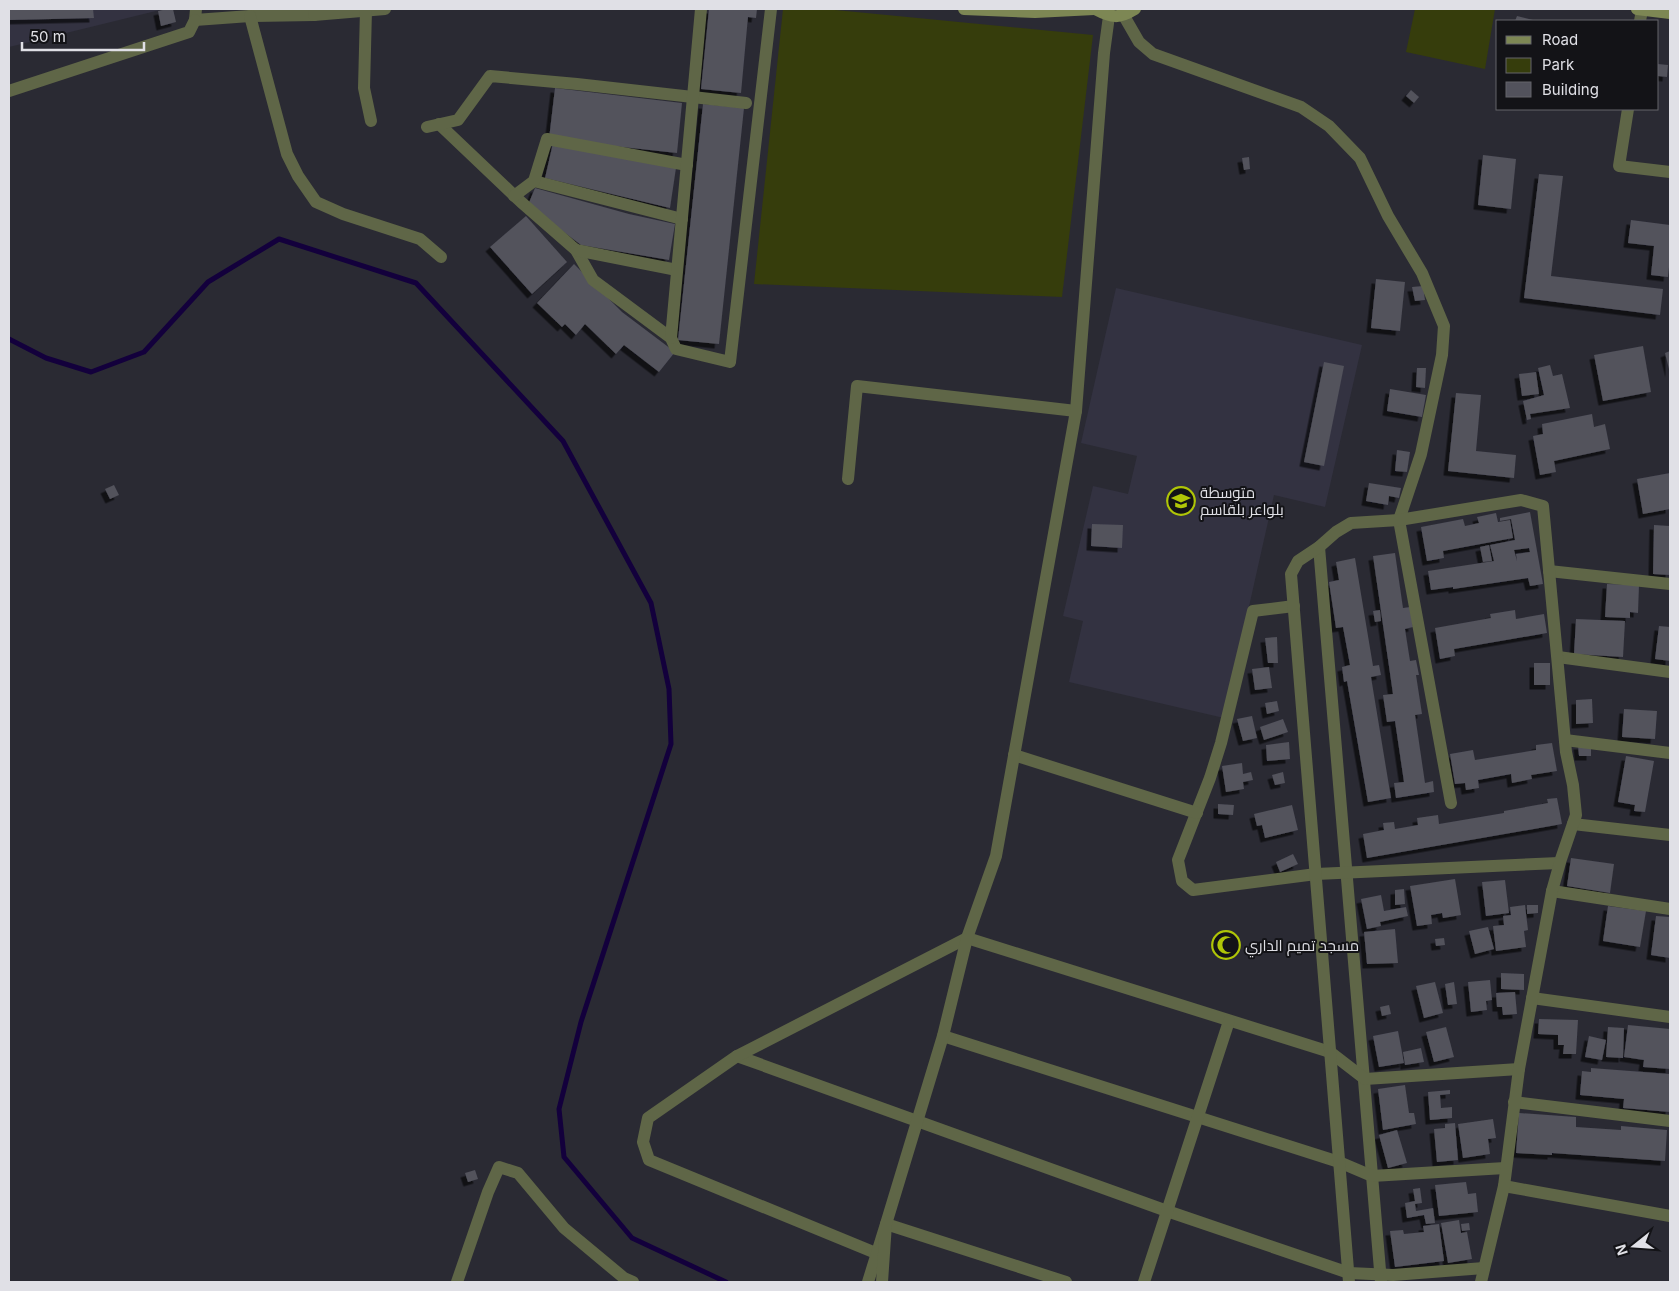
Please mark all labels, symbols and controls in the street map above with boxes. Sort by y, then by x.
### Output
scale bar [22,20,145,52]
legend [1496,20,1659,110]
text: 50 m [30,27,66,46]
text: Road [1542,30,1578,49]
text: Park [1542,55,1575,74]
text: Building [1542,80,1599,99]
place label: متوسطة بلواعر بلقاسم [1200,483,1284,520]
school or university icon: متوسطة بلواعر بلقاسم [1166,486,1196,516]
mosque icon: مسجد تميم الداري [1211,930,1241,960]
place label: مسجد تميم الداري [1245,936,1359,958]
north arrow [1609,1221,1659,1271]
text: N [1611,1242,1631,1258]

